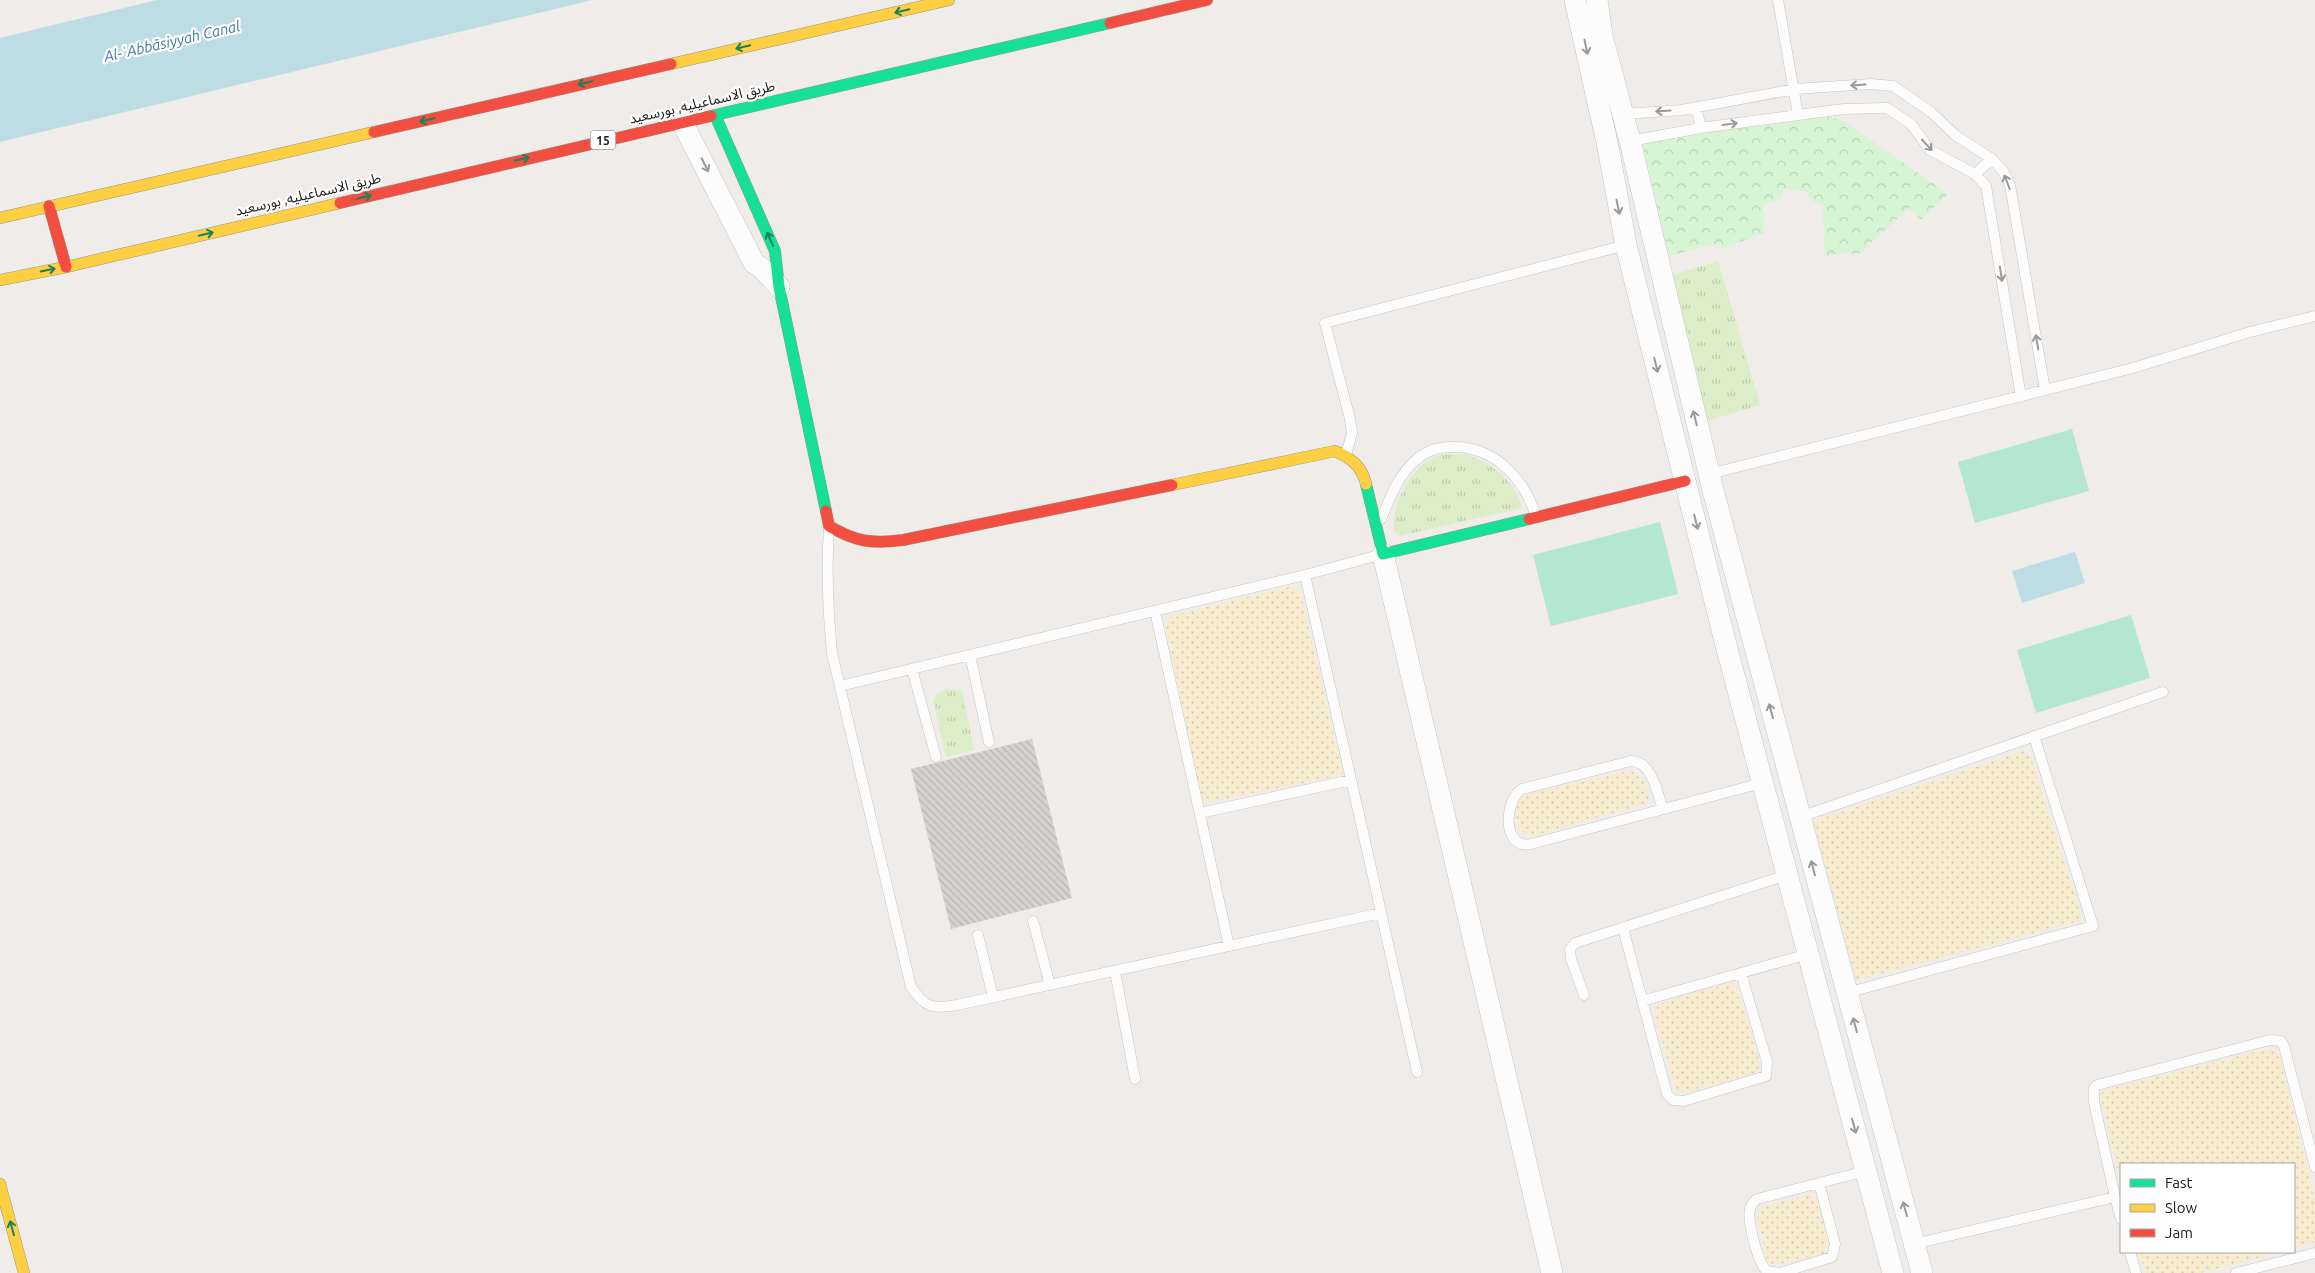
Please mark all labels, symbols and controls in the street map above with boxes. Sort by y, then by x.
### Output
one-way arrow [894,7,910,16]
water label: Al-ʿAbbāsiyyah Canal [101,17,243,65]
one-way arrow [1582,39,1591,55]
one-way arrow [736,43,752,52]
street label: طريق الاسماعيليه, بورسعيد [628,77,777,129]
one-way arrow [578,79,594,88]
one-way arrow [1851,80,1867,89]
one-way arrow [1655,107,1671,116]
one-way arrow [419,116,435,125]
one-way arrow [1722,119,1738,129]
road number: 15 [590,130,616,150]
one-way arrow [1921,139,1932,152]
one-way arrow [514,154,530,163]
one-way arrow [701,157,710,172]
street label: طريق الاسماعيليه, بورسعيد [234,169,383,221]
one-way arrow [2002,175,2012,190]
one-way arrow [356,192,372,201]
one-way arrow [1614,198,1623,214]
one-way arrow [198,229,214,238]
one-way arrow [764,232,774,247]
one-way arrow [39,265,55,275]
one-way arrow [1997,266,2007,282]
one-way arrow [2031,334,2041,350]
one-way arrow [1652,356,1662,372]
one-way arrow [1690,410,1699,426]
one-way arrow [1692,514,1701,530]
one-way arrow [1766,703,1776,719]
one-way arrow [1808,860,1817,876]
one-way arrow [1849,1017,1859,1033]
one-way arrow [1850,1117,1859,1133]
legend [2120,1163,2295,1253]
text: Fast [2165,1174,2193,1191]
text: Slow [2165,1199,2198,1216]
one-way arrow [1899,1201,1909,1217]
one-way arrow [7,1221,16,1237]
text: Jam [2165,1224,2193,1241]

